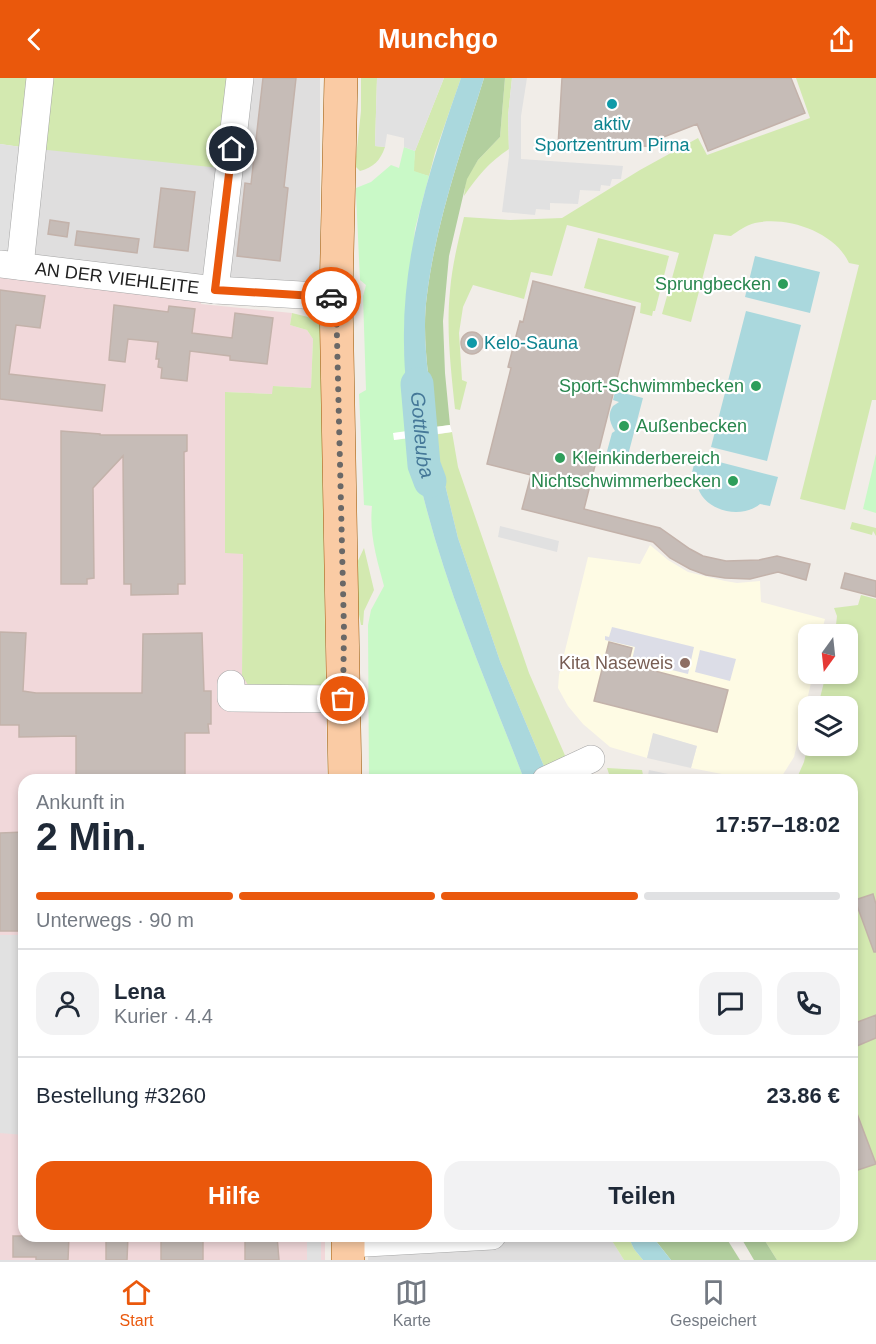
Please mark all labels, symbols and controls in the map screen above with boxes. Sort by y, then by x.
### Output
icon: back [18,23,51,56]
icon: share [825,23,858,56]
text: Munchgo [378,24,498,54]
marker: aktiv Sportzentrum Pirna [605,97,619,111]
place label: aktiv Sportzentrum Pirna [534,114,691,155]
pin [206,123,257,174]
icon: home [215,132,248,165]
street label: AN DER VIEHLEITE [34,258,200,298]
courier [301,267,361,327]
place label: Sprungbecken [655,274,771,294]
marker: Sprungbecken [776,277,790,291]
icon: car [315,281,348,314]
place label: Kelo-Sauna [484,333,579,353]
marker: Kelo-Sauna [465,336,479,350]
place label: Sport-Schwimmbecken [559,376,744,396]
marker: Sport-Schwimmbecken [749,379,763,393]
water label: Gottleuba [407,391,439,481]
place label: Außenbecken [636,416,747,436]
marker: Außenbecken [617,419,631,433]
place label: Kleinkinderbereich [572,448,720,468]
marker: Kleinkinderbereich [553,451,567,465]
place label: Nichtschwimmerbecken [531,471,721,491]
marker: Nichtschwimmerbecken [726,474,740,488]
north arrow [798,624,858,684]
map controls [798,624,858,756]
place label: Kita Naseweis [559,653,673,673]
marker: Kita Naseweis [678,656,692,670]
pin [317,673,368,724]
icon: bag [326,682,359,715]
button: layers [798,696,858,756]
text: Ankunft in [36,791,125,813]
text: 17:57–18:02 [715,812,840,837]
text: 2 Min. [36,815,147,858]
text: Unterwegs · 90 m [36,909,194,931]
button: person [36,972,99,1035]
button: chat [699,972,762,1035]
button: phone [777,972,840,1035]
text: Lena [114,979,165,1004]
text: Kurier · 4.4 [114,1005,213,1027]
text: Bestellung #3260 [36,1083,206,1108]
text: 23.86 € [767,1083,840,1108]
button: Hilfe [36,1161,432,1230]
button: Teilen [444,1161,840,1230]
tab: Start [120,1276,153,1330]
tab: Karte [393,1276,431,1330]
tab: Gespeichert [670,1276,756,1330]

